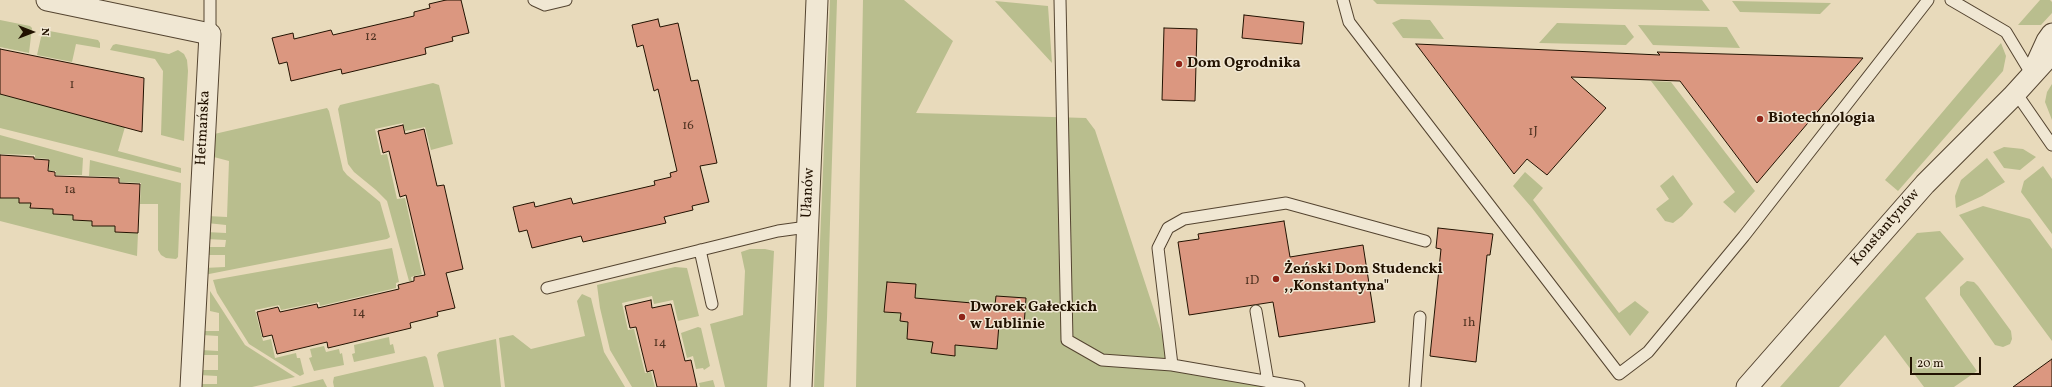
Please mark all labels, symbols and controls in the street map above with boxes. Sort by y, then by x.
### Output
north arrow [12,12,52,52]
text: N [37,28,52,36]
house number: 12 [365,30,377,46]
place label: Dom Ogrodnika [1187,55,1301,73]
marker: Dom Ogrodnika [1174,59,1184,69]
house number: 1 [69,78,75,94]
street label: Hetmańska [193,90,215,166]
place label: Biotechnologia [1768,110,1875,128]
marker: Biotechnologia [1755,114,1765,124]
house number: 16 [682,119,694,135]
house number: 1J [1528,125,1538,141]
street label: Ułanów [799,167,819,219]
house number: 1a [64,183,76,199]
street label: Konstantynów [1848,186,1924,270]
place label: Żeński Dom Studencki ,,Konstantyna" [1284,261,1443,296]
house number: 1D [1245,274,1259,290]
marker: Żeński Dom Studencki ,,Konstantyna" [1271,274,1281,284]
place label: Dworek Gałeckich w Lublinie [970,299,1097,334]
house number: 14 [353,306,365,322]
marker: Dworek Gałeckich w Lublinie [957,312,967,322]
house number: 1h [1463,316,1475,332]
house number: 14 [654,336,666,352]
scale bar [1912,349,1983,375]
text: 20 m [1917,356,1944,372]

